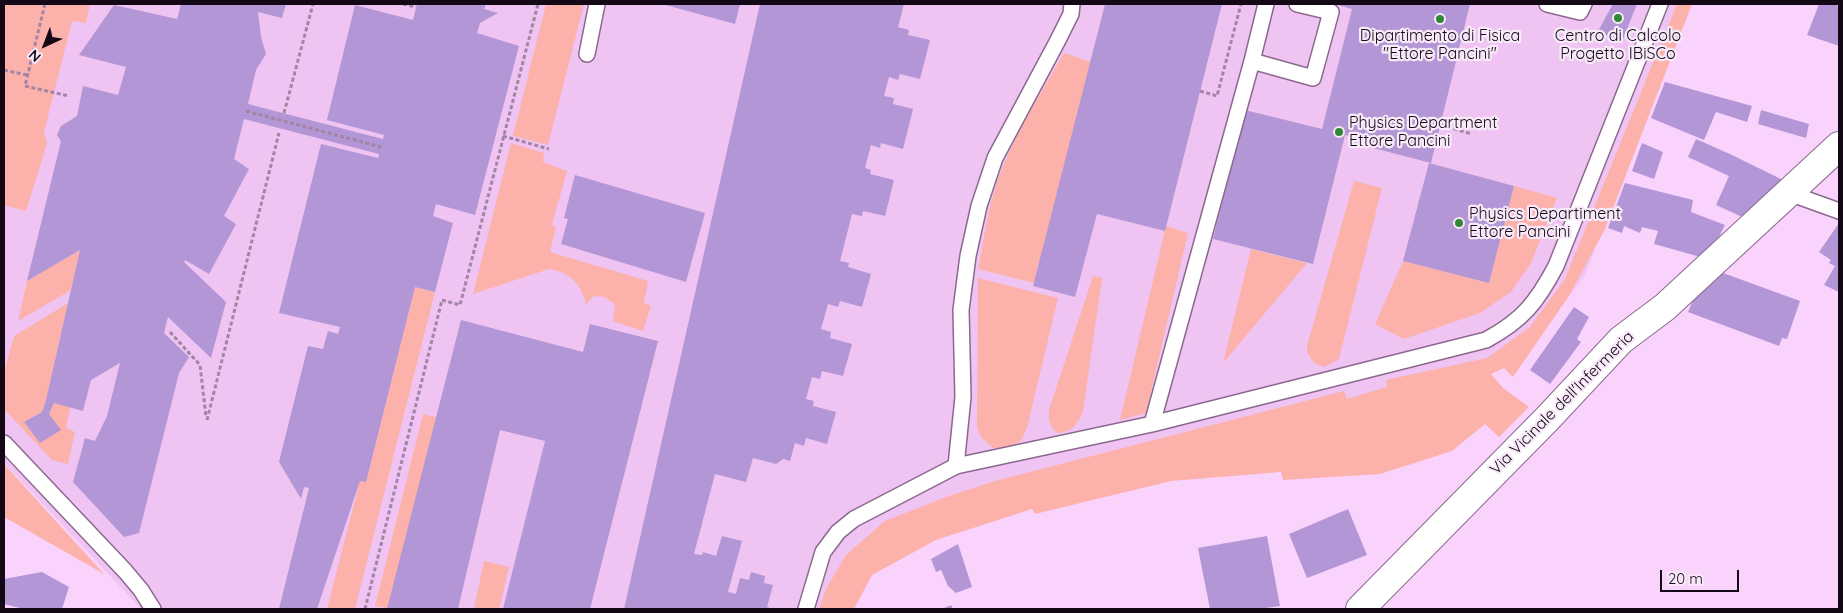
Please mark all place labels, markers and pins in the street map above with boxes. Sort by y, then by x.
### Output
marker: Centro di Calcolo Progetto IBiSCo [1612,12,1624,24]
marker: Dipartimento di Fisica "Ettore Pancini" [1434,13,1446,25]
place label: Dipartimento di Fisica "Ettore Pancini" [1360,26,1520,64]
place label: Centro di Calcolo Progetto IBiSCo [1555,26,1681,64]
place label: Physics Department Ettore Pancini [1349,113,1498,151]
marker: Physics Department Ettore Pancini [1333,126,1345,138]
place label: Physics Departiment Ettore Pancini [1469,204,1621,242]
marker: Physics Departiment Ettore Pancini [1453,217,1465,229]

